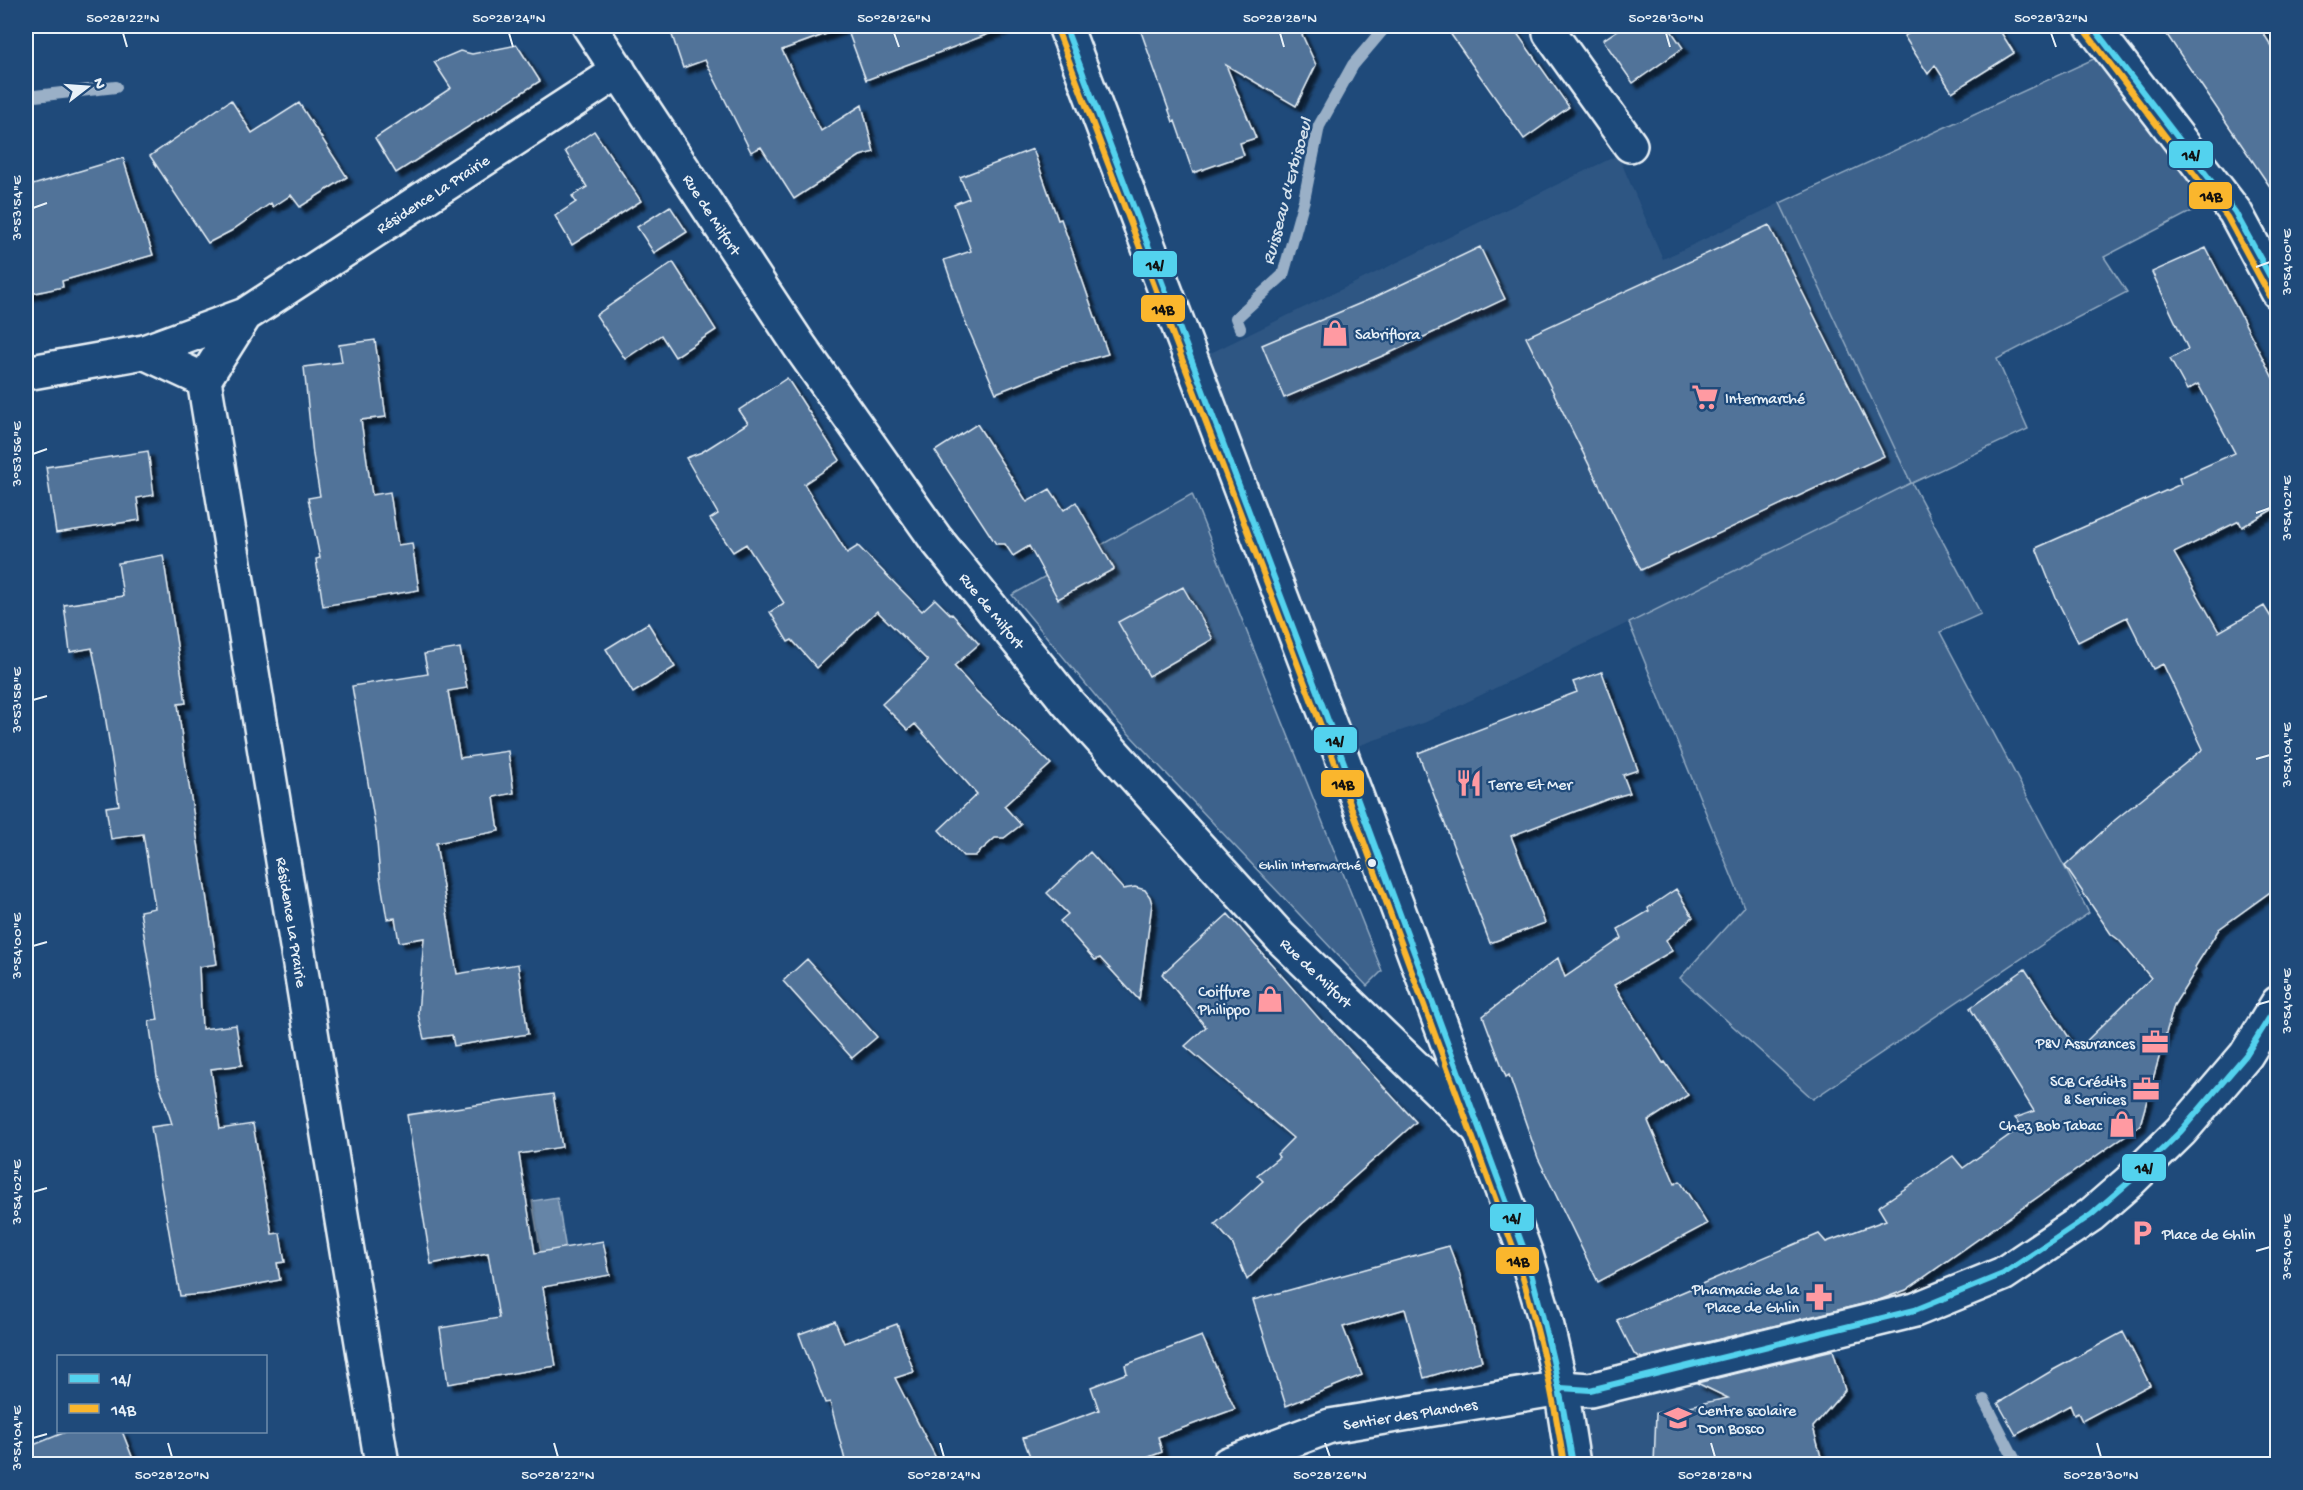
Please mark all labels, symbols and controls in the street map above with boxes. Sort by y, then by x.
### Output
text: 50°28'22"N [86,10,160,28]
text: 50°28'24"N [472,10,546,28]
text: 50°28'26"N [857,10,931,28]
text: 50°28'28"N [1243,10,1317,28]
text: 50°28'30"N [1629,10,1704,28]
text: 50°28'32"N [2014,10,2088,28]
north arrow [57,57,117,117]
text: N [87,76,109,92]
water label: Ruisseau d'Erbisoeul [1259,115,1318,267]
line badge: 14/ [2168,140,2214,169]
text: 14/ [2181,148,2201,167]
street label: Résidence La Prairie [374,152,495,240]
street label: Rue de Milfort [677,172,744,261]
text: 3°53'54"E [9,175,27,241]
line badge: 14B [2188,181,2233,210]
text: 14B [2199,189,2223,208]
text: 3°54'00"E [2279,228,2297,296]
line badge: 14/ [1132,250,1178,278]
text: 14/ [1145,258,1165,277]
line badge: 14B [1140,294,1186,323]
text: 14B [1151,302,1175,321]
shop icon: Sabriflora [1320,318,1350,348]
place label: Sabriflora [1355,327,1421,346]
supermarket icon: Intermarché [1690,382,1720,412]
place label: Intermarché [1725,391,1806,410]
text: 3°53'56"E [9,421,27,488]
text: 3°54'02"E [2279,475,2297,541]
street label: Rue de Milfort [954,570,1028,655]
text: 3°53'58"E [9,666,27,734]
text: 3°54'04"E [2279,722,2297,788]
line badge: 14/ [1313,726,1358,754]
text: 14/ [1325,734,1345,753]
restaurant icon: Terre Et Mer [1454,768,1484,798]
line badge: 14B [1320,769,1365,798]
text: 14B [1331,777,1355,796]
place label: Terre Et Mer [1488,777,1573,796]
street label: Résidence La Prairie [270,856,309,990]
marker: Ghlin Intermarché [1366,857,1378,869]
place label: Ghlin Intermarché [1258,858,1362,875]
text: 3°54'00"E [9,912,27,980]
street label: Rue de Milfort [1275,935,1356,1015]
text: 3°54'06"E [2279,968,2297,1035]
place label: Coiffure Philippo [1197,984,1251,1021]
shop icon: Coiffure Philippo [1255,984,1285,1014]
office icon: P&V Assurances [2140,1027,2170,1057]
place label: P&V Assurances [2035,1036,2136,1055]
place label: SCB Crédits & Services [2050,1074,2127,1111]
office icon: SCB Crédits & Services [2131,1074,2161,1104]
shop icon: Chez Bob Tabac [2107,1109,2137,1139]
place label: Chez Bob Tabac [1999,1118,2103,1137]
line badge: 14/ [2121,1153,2167,1182]
text: 3°54'02"E [9,1159,27,1225]
text: 14/ [2134,1161,2154,1180]
line badge: 14/ [1489,1203,1535,1232]
text: 14/ [1502,1211,1522,1230]
text: 3°54'08"E [2279,1214,2297,1281]
parking icon: Place de Ghlin [2127,1218,2157,1248]
place label: Place de Ghlin [2161,1227,2256,1246]
line badge: 14B [1495,1246,1540,1275]
text: 14B [1506,1254,1530,1273]
place label: Pharmacie de la Place de Ghlin [1691,1282,1800,1319]
pharmacy icon: Pharmacie de la Place de Ghlin [1804,1282,1834,1312]
legend [57,1355,267,1433]
text: 14/ [110,1371,132,1392]
street label: Sentier des Planches [1342,1396,1480,1436]
text: 14B [110,1401,137,1422]
school or university icon: Centre scolaire Don Bosco [1663,1403,1693,1433]
place label: Centre scolaire Don Bosco [1697,1403,1797,1440]
text: 3°54'04"E [9,1405,27,1471]
text: 50°28'20"N [135,1467,209,1485]
text: 50°28'22"N [521,1467,595,1485]
text: 50°28'24"N [907,1467,981,1485]
text: 50°28'26"N [1293,1467,1367,1485]
text: 50°28'28"N [1678,1467,1752,1485]
text: 50°28'30"N [2064,1467,2139,1485]

